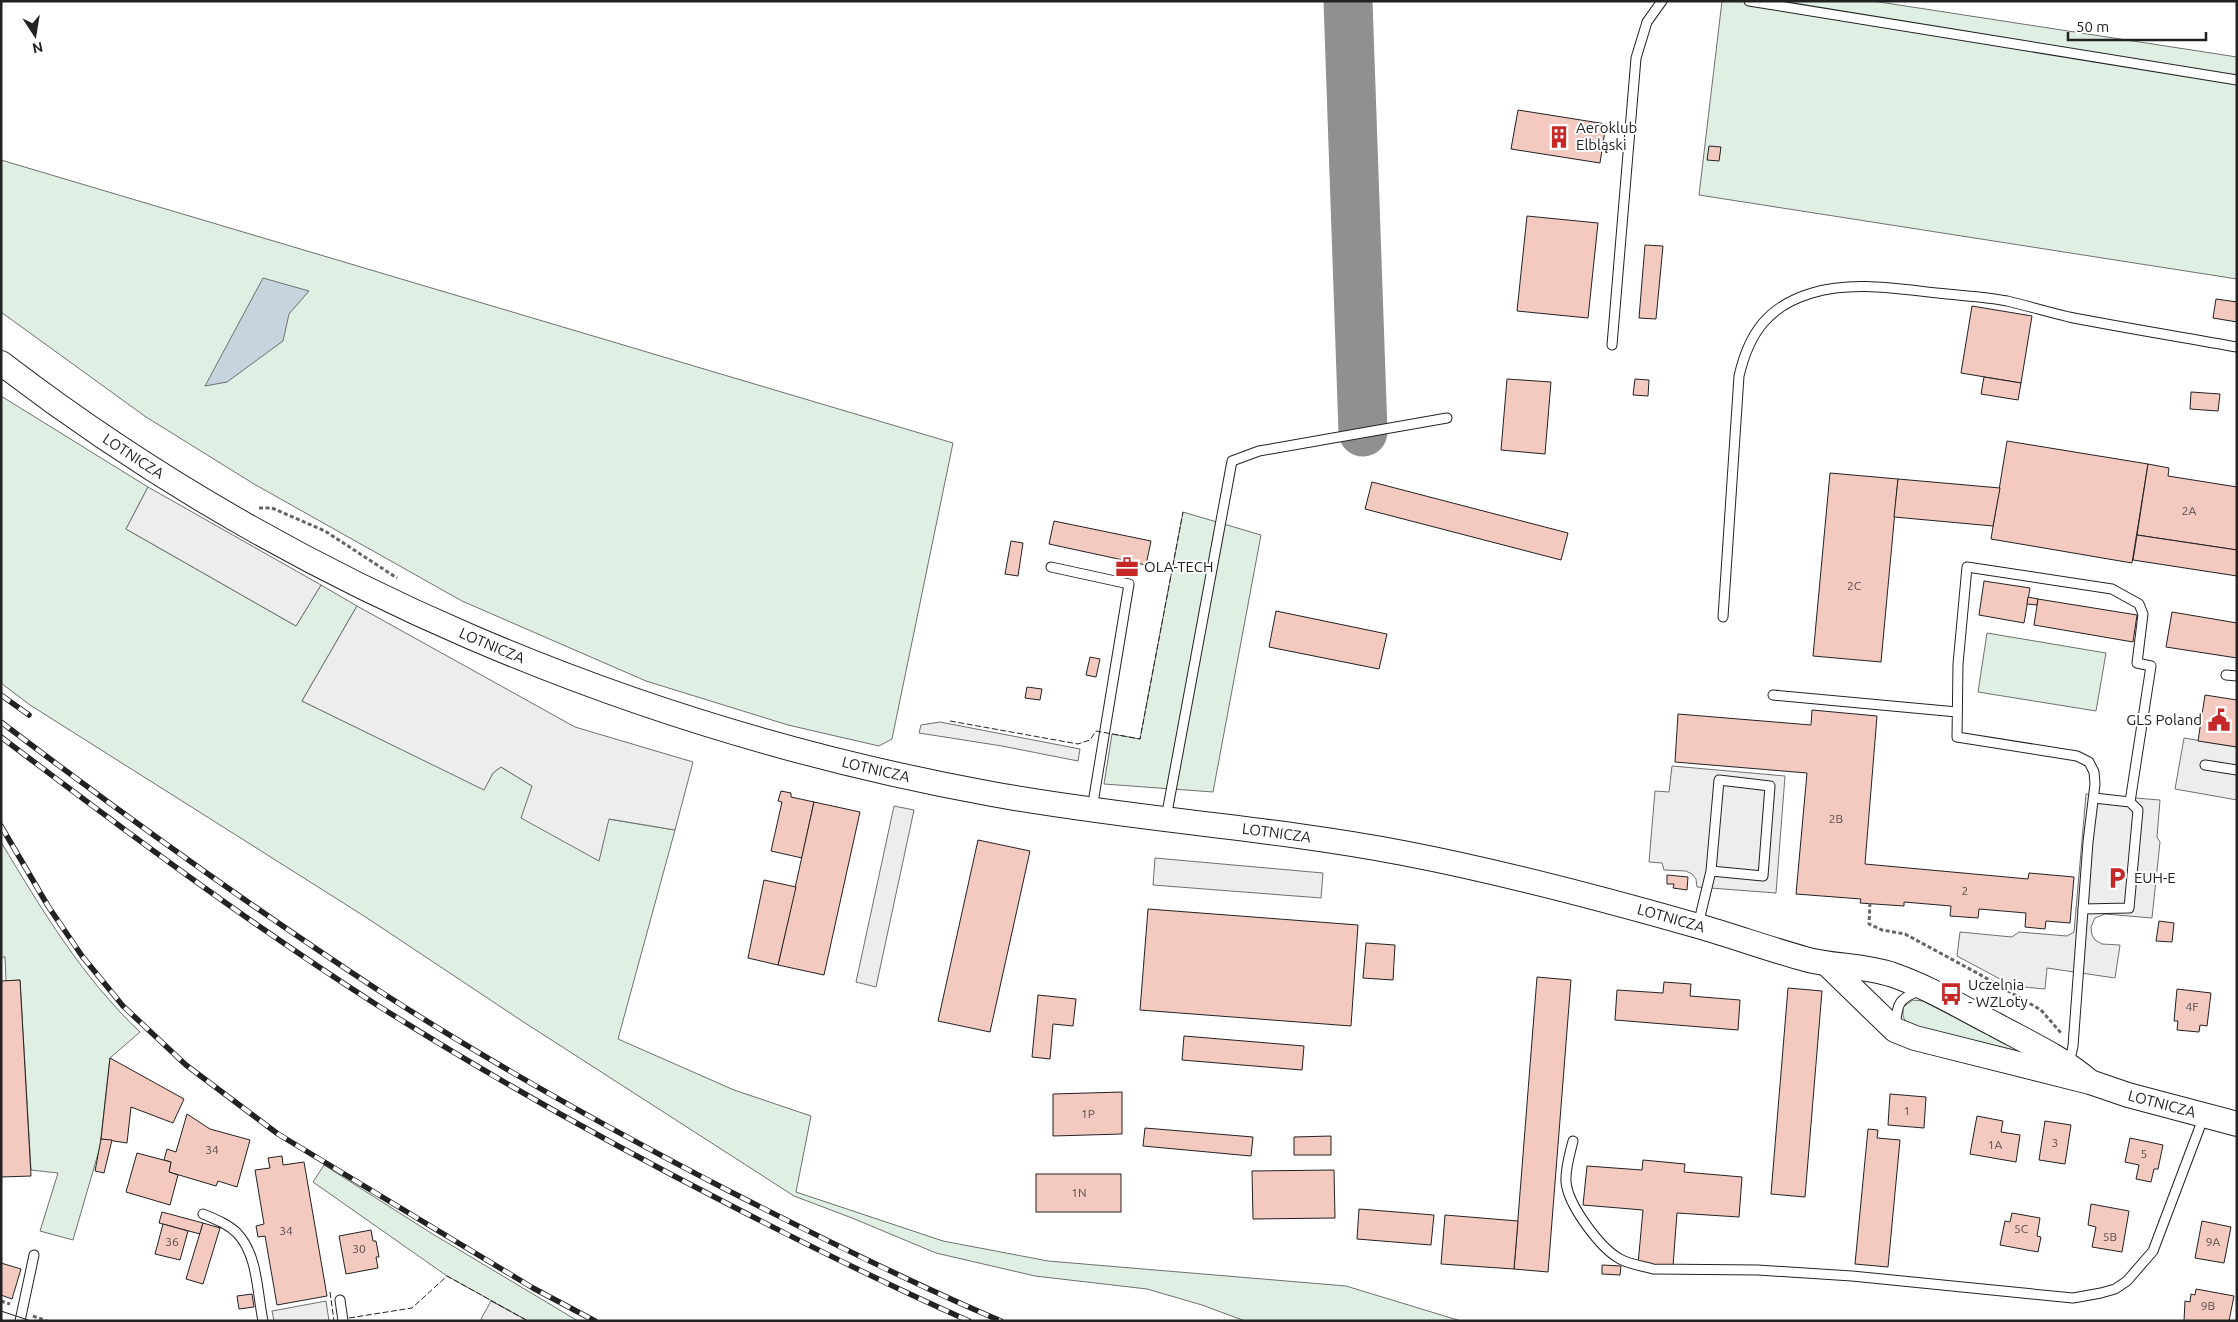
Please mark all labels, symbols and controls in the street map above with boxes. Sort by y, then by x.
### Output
north arrow [10,10,60,60]
scale bar [2068,10,2206,42]
text: 50 m [2076,18,2109,35]
text: N [31,39,44,57]
place label: Aeroklub Elbląski [1576,119,1637,153]
building icon: Aeroklub Elbląski [1546,124,1572,150]
street label: LOTNICZA [100,430,167,482]
house number: 2A [2182,504,2196,517]
office icon: OLA-TECH [1114,554,1140,580]
place label: OLA-TECH [1144,558,1213,575]
house number: 2C [1847,579,1862,592]
street label: LOTNICZA [457,624,527,667]
public building icon: GLS Poland [2206,707,2232,733]
place label: GLS Poland [2126,711,2202,728]
street label: LOTNICZA [840,753,912,785]
house number: 2B [1829,812,1843,825]
street label: LOTNICZA [1241,820,1312,846]
parking icon: EUH-E [2104,865,2130,891]
place label: EUH-E [2134,869,2176,886]
house number: 2 [1962,884,1968,897]
street label: LOTNICZA [1636,900,1707,936]
place label: Uczelnia - WZLoty [1968,976,2028,1010]
bus stop icon: Uczelnia - WZLoty [1938,981,1964,1007]
house number: 4F [2185,1000,2199,1013]
street label: LOTNICZA [2126,1086,2198,1121]
house number: 1 [1904,1104,1910,1117]
house number: 1P [1081,1107,1095,1120]
house number: 3 [2052,1136,2058,1149]
house number: 1A [1988,1138,2002,1151]
house number: 34 [205,1143,219,1156]
house number: 5 [2141,1147,2147,1160]
house number: 1N [1071,1186,1087,1199]
house number: 5C [2014,1222,2029,1235]
house number: 34 [279,1224,293,1237]
house number: 5B [2103,1230,2117,1243]
house number: 36 [165,1235,179,1248]
house number: 9A [2206,1235,2220,1248]
house number: 30 [352,1242,366,1255]
house number: 9B [2201,1299,2215,1312]

